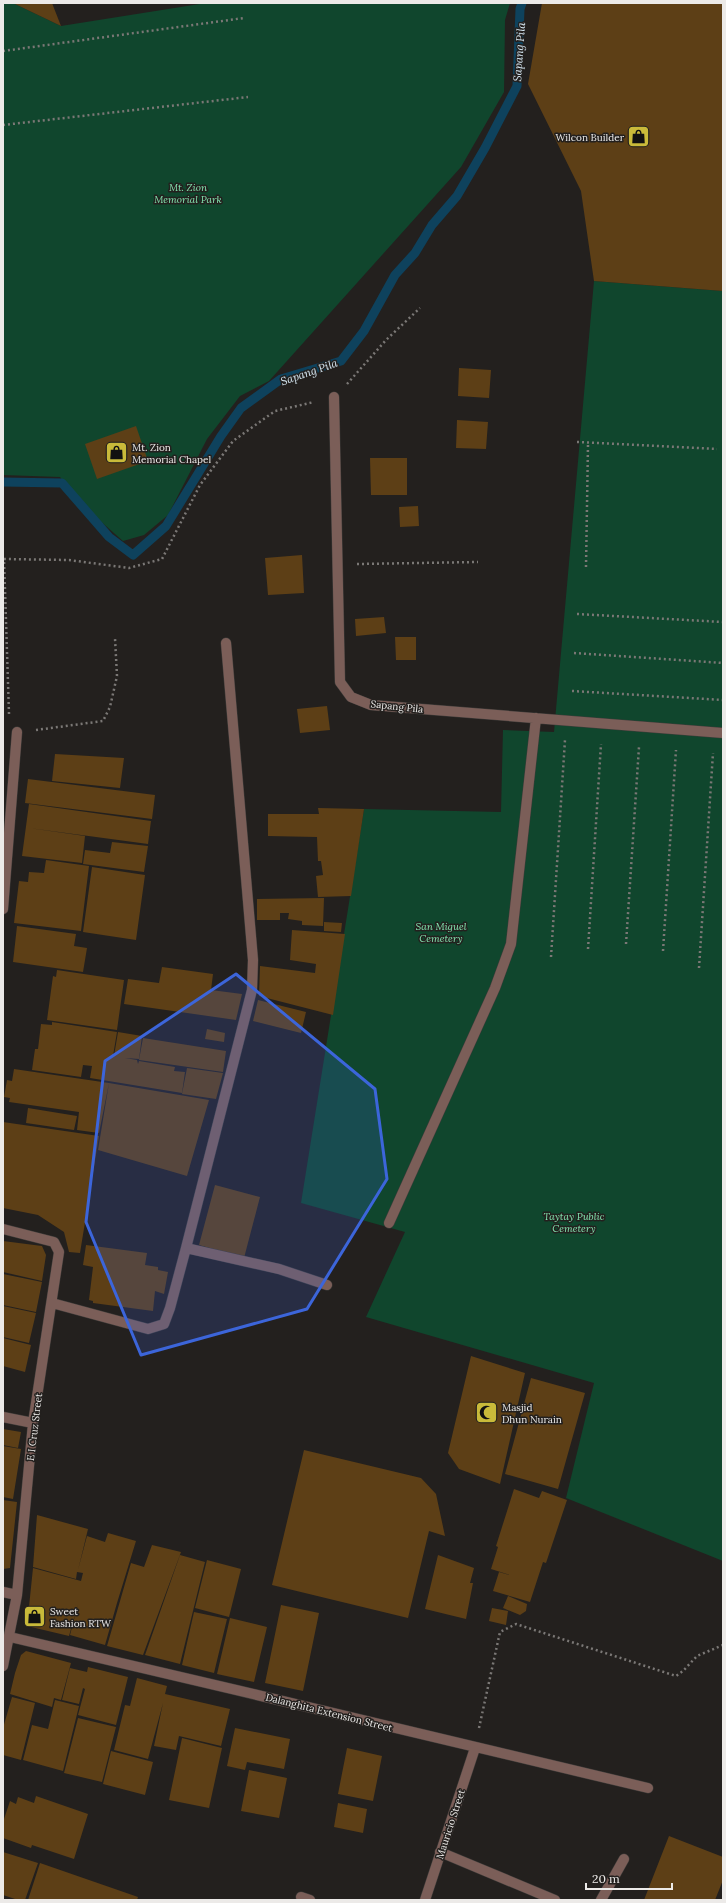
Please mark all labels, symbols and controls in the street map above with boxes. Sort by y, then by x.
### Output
water label: Sapang Pila [510,21,528,82]
shop icon: Wilcon Builder [626,124,652,150]
place label: Wilcon Builder [555,131,625,144]
park label: Mt. Zion Memorial Park [154,181,222,206]
water label: Sapang Pila [279,355,340,388]
shop icon: Mt. Zion Memorial Chapel [104,440,130,466]
place label: Mt. Zion Memorial Chapel [132,441,211,466]
street label: Sapang Pila [370,697,424,716]
park label: San Miguel Cemetery [416,920,467,945]
park label: Taytay Public Cemetery [543,1210,605,1235]
street label: E I Cruz Street [24,1392,45,1462]
mosque icon: Masjid Dhun Nurain [473,1400,499,1426]
place label: Masjid Dhun Nurain [502,1401,562,1426]
shop icon: Sweet Fashion RTW [21,1604,47,1630]
place label: Sweet Fashion RTW [50,1605,112,1630]
street label: Dalanghita Extension Street [264,1690,394,1735]
street label: Mauricio Street [433,1788,468,1861]
scale bar [586,1865,672,1891]
text: 20 m [592,1871,620,1886]

